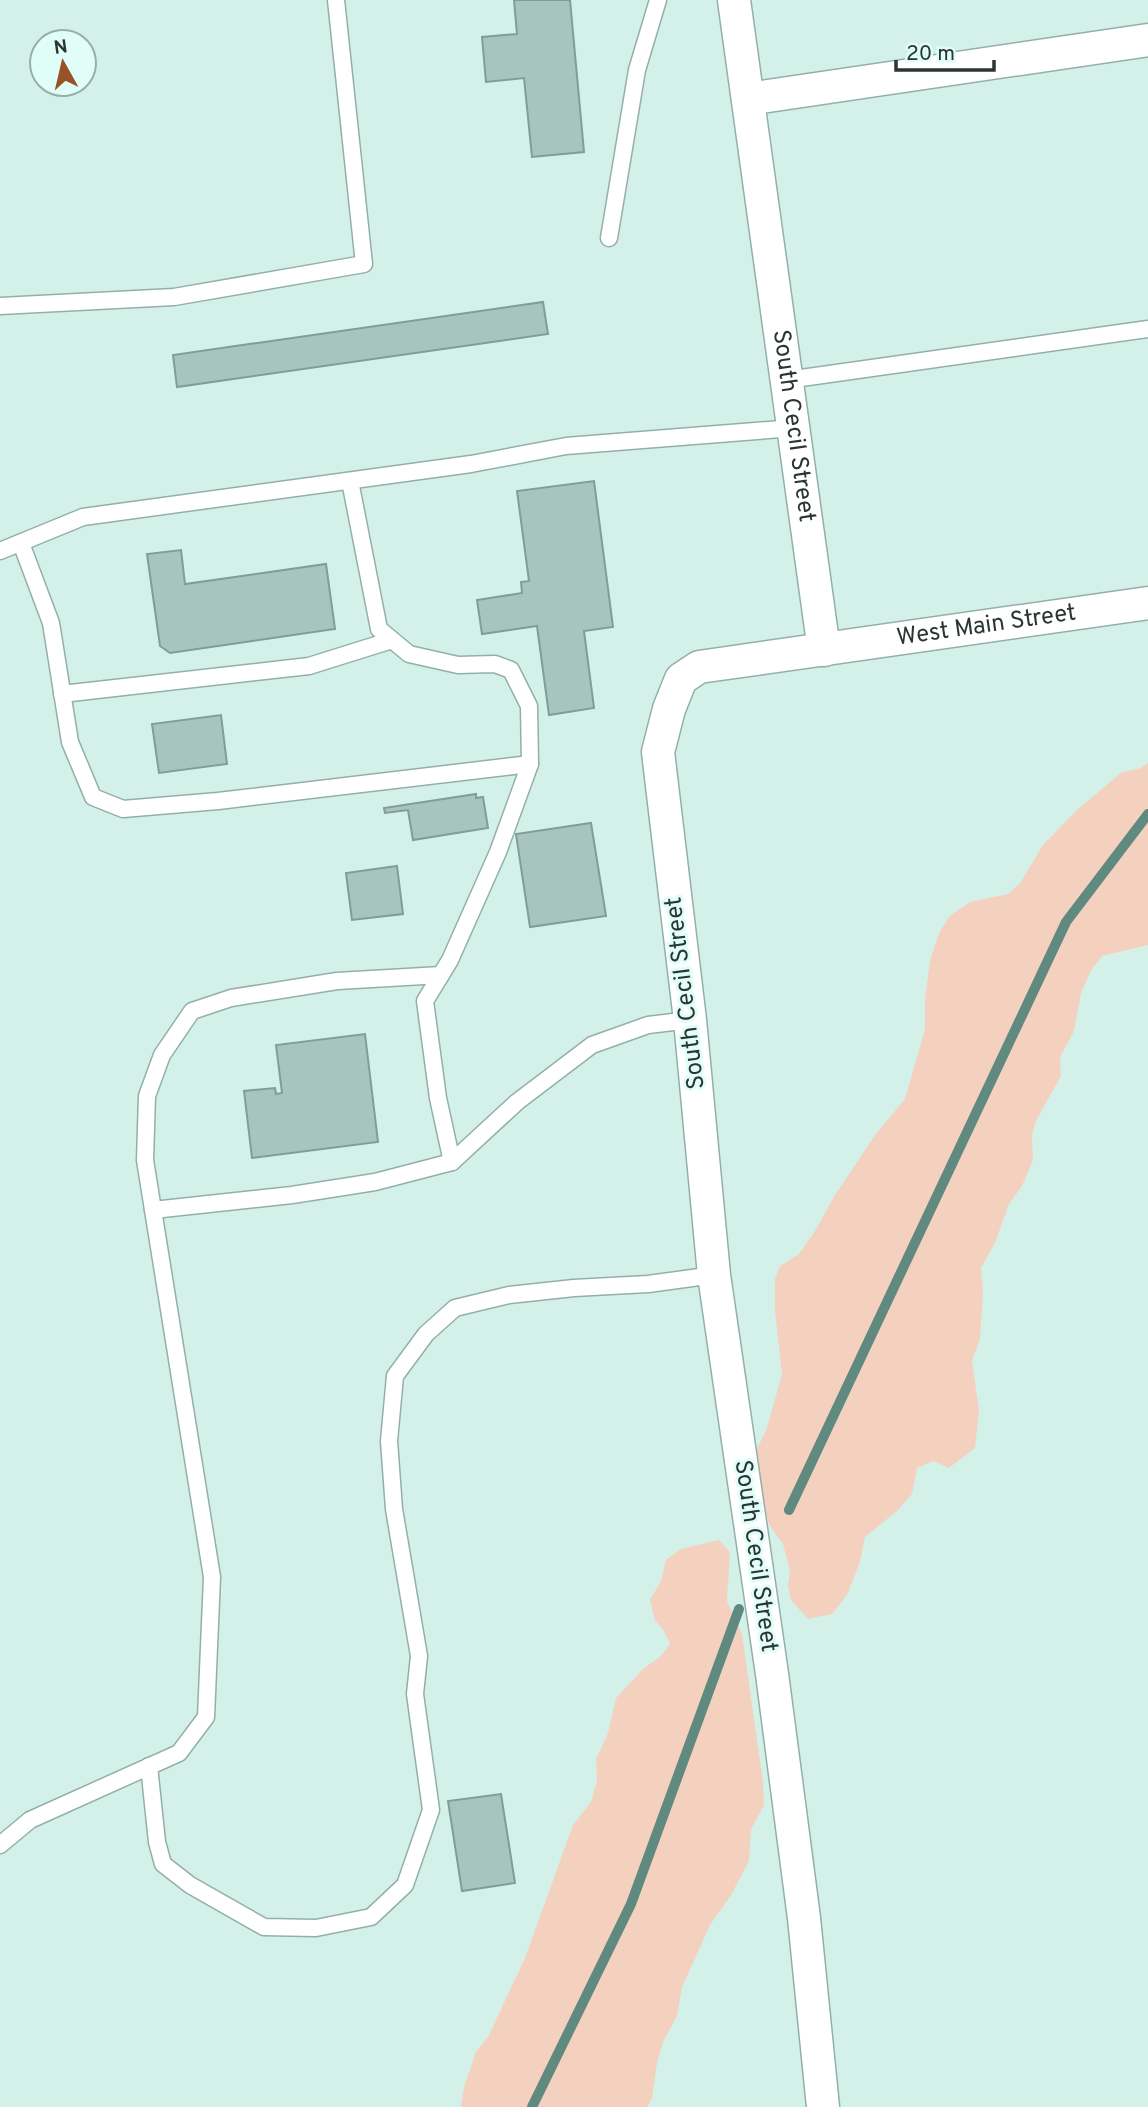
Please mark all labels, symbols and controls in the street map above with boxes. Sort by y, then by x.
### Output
north arrow [28,28,98,98]
scale bar [896,28,994,72]
text: N [52,35,69,61]
text: 20 m [906,41,955,68]
street label: South Cecil Street [765,328,821,524]
street label: West Main Street [895,598,1078,654]
street label: South Cecil Street [659,895,713,1091]
street label: South Cecil Street [727,1458,783,1654]

